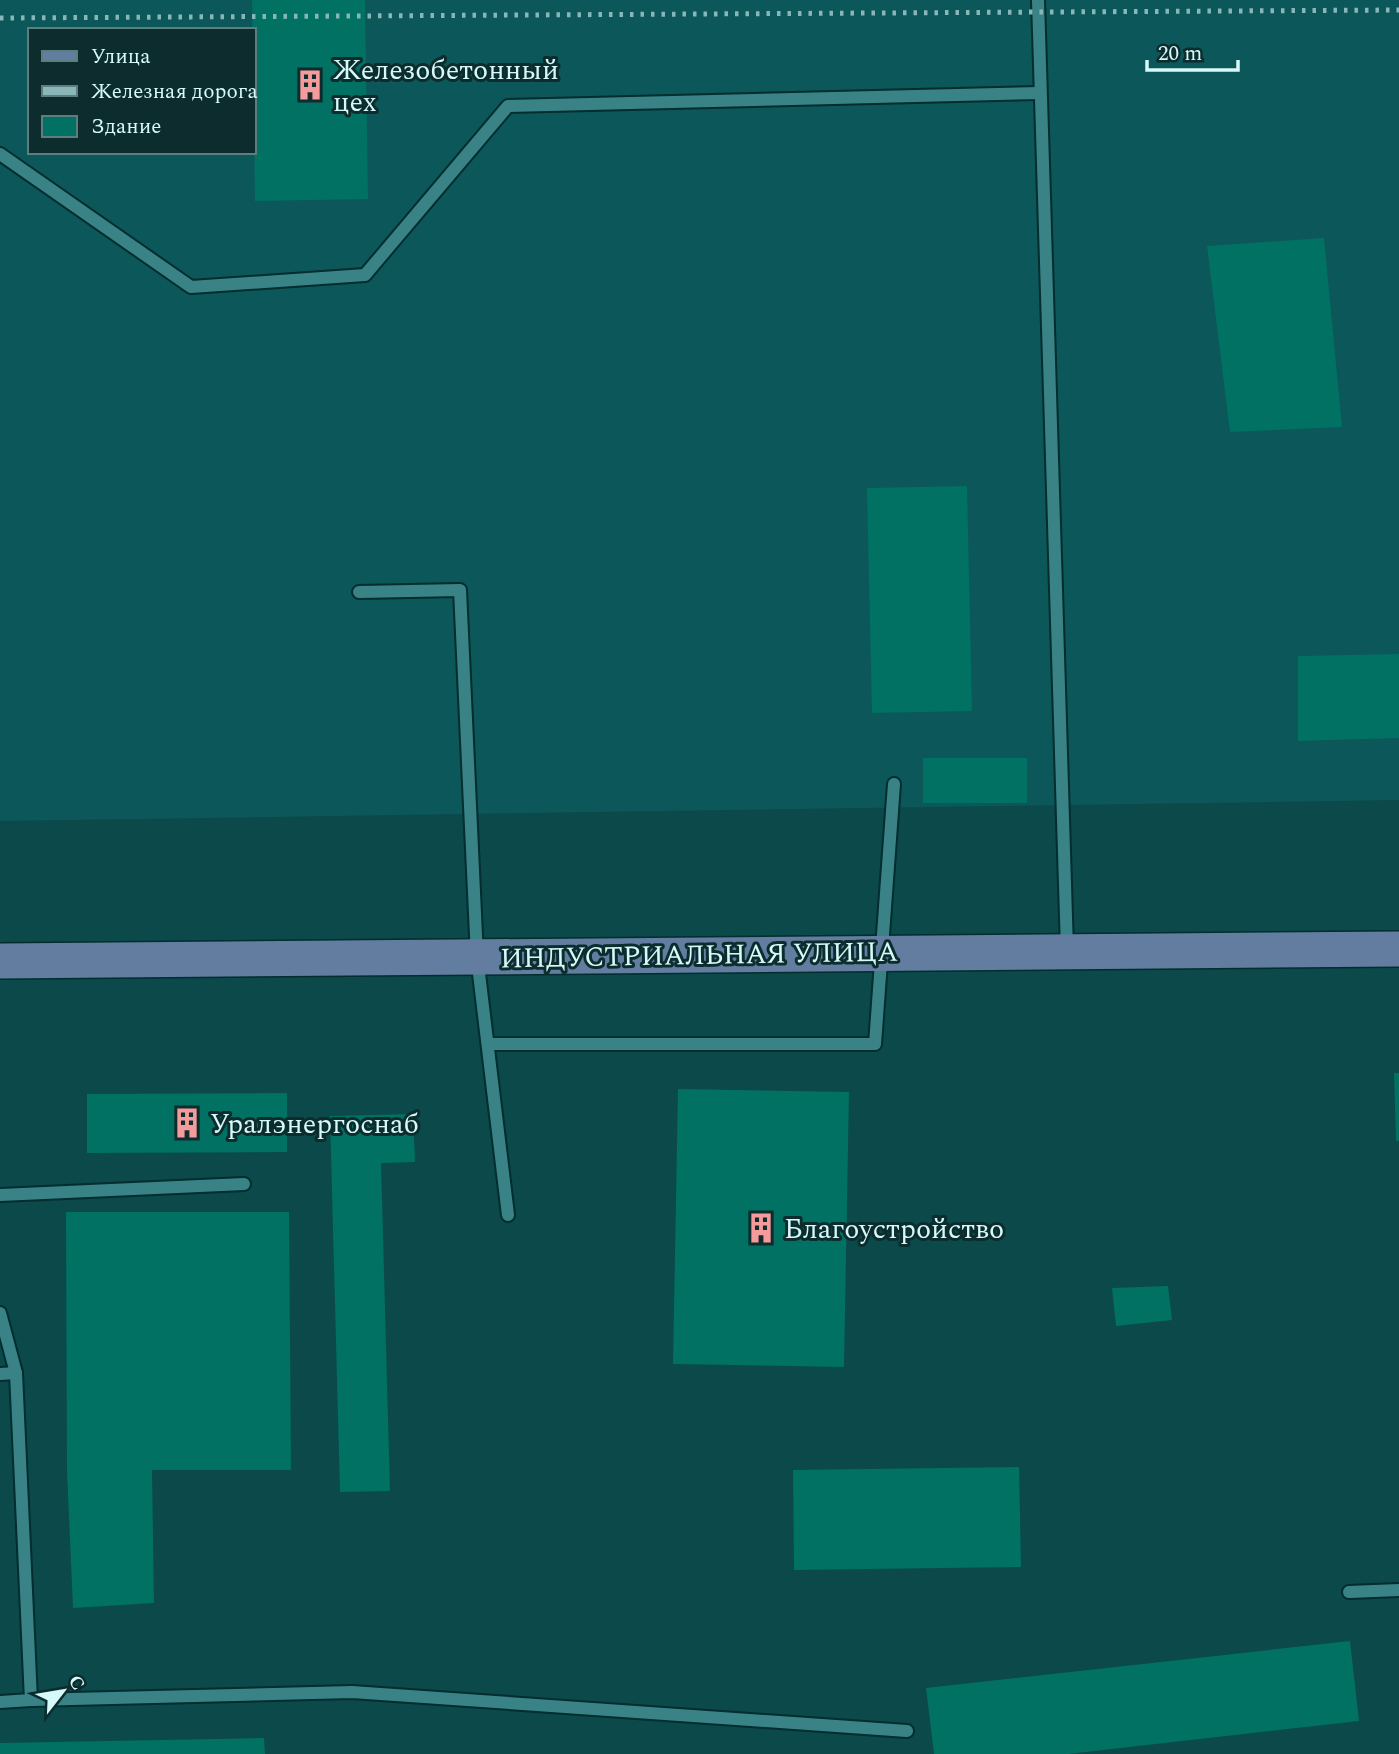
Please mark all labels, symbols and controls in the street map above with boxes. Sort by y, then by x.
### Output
legend [28,28,256,154]
scale bar [1147,28,1238,72]
text: 20 m [1158,38,1202,70]
text: Улица [91,41,151,73]
place label: Железобетонный цех [333,49,559,124]
building icon: Железобетонный цех [293,68,327,102]
text: Железная дорога [91,76,258,108]
text: Здание [91,111,161,143]
street label: ИНДУСТРИАЛЬНАЯ УЛИЦА [500,931,898,980]
place label: Уралэнергоснаб [210,1103,419,1146]
building icon: Уралэнергоснаб [170,1106,204,1140]
place label: Благоустройство [784,1208,1004,1251]
building icon: Благоустройство [744,1211,778,1245]
north arrow [28,1656,98,1726]
text: С [60,1670,92,1696]

